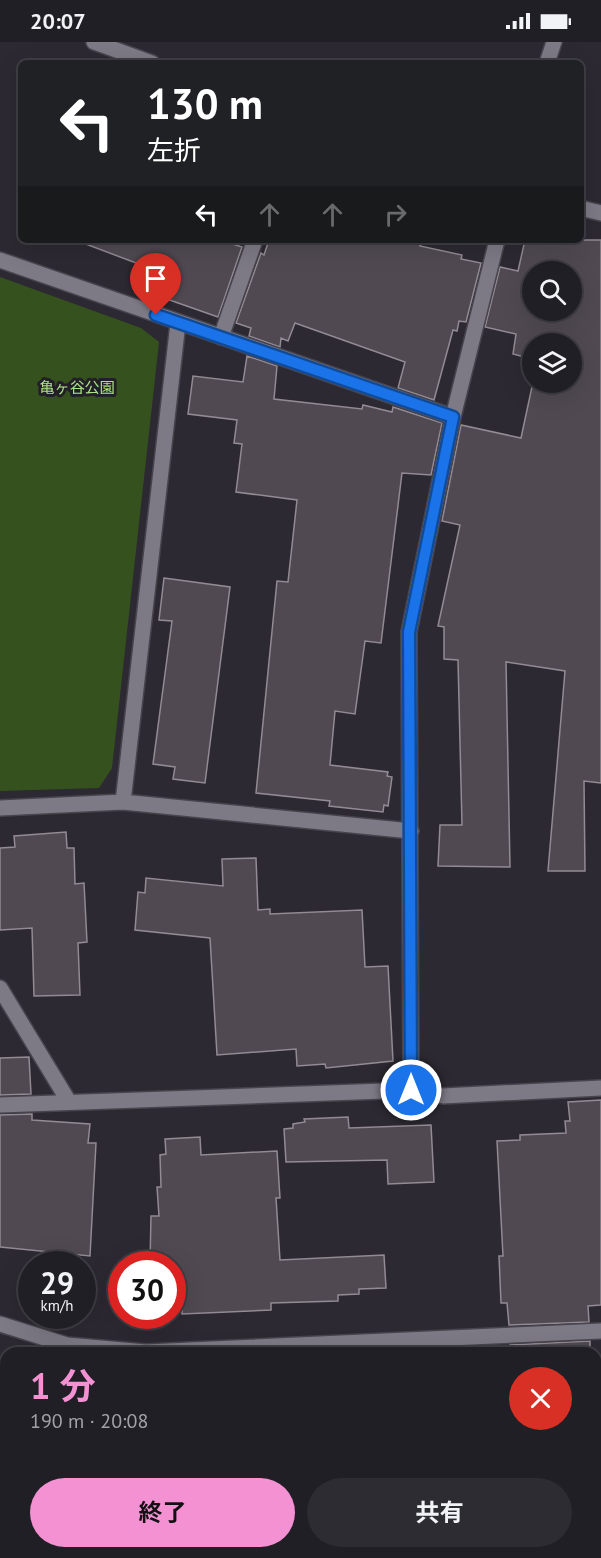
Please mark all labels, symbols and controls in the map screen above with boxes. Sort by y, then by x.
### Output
text: 20:07 [30,7,86,35]
text: 130 m [147,76,263,131]
icon: left [48,84,126,162]
text: 左折 [147,133,201,167]
icon: left [190,198,223,231]
icon: ahead [253,198,286,231]
icon: ahead [316,198,349,231]
icon: right [379,198,412,231]
pin [130,253,181,315]
map controls [522,261,582,393]
button: search [522,261,582,321]
icon: arrive [139,262,172,295]
button: layers [522,333,582,393]
park label: 亀ヶ谷公園 [39,378,115,397]
position arrow [379,1058,443,1122]
speed limit sign: 30 [108,1251,186,1329]
text: 29 [40,1263,74,1302]
text: km/h [41,1296,73,1315]
text: 1 分 [30,1362,96,1409]
button: close [509,1367,572,1430]
text: 190 m · 20:08 [30,1408,148,1434]
button: 終了 [30,1478,295,1547]
button: 共有 [307,1478,572,1547]

